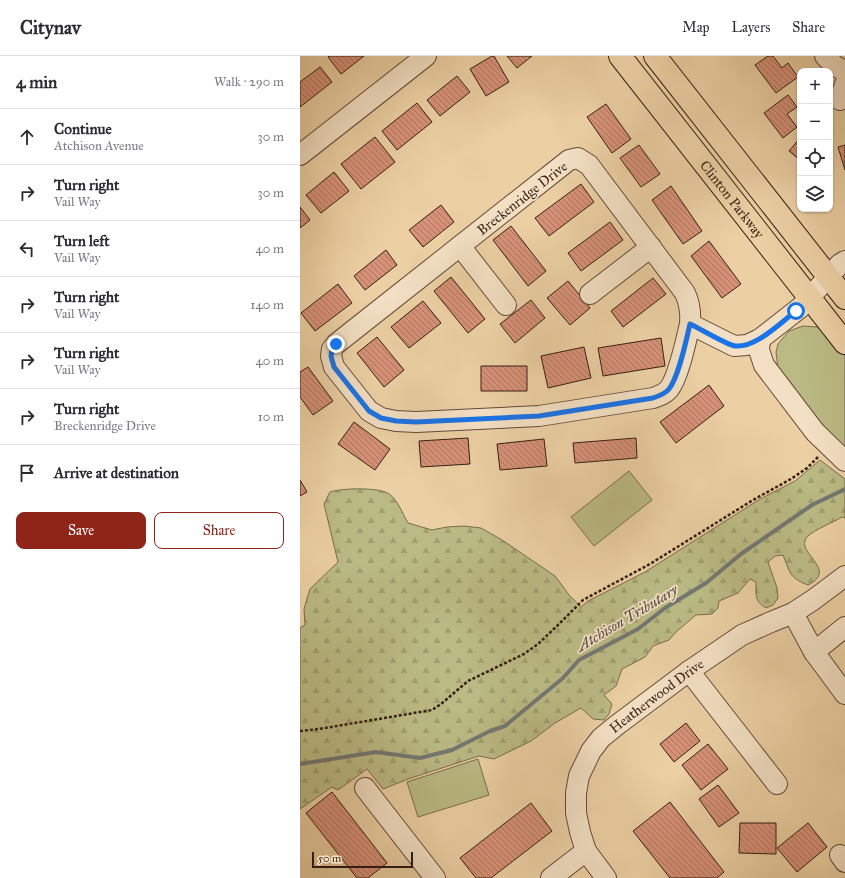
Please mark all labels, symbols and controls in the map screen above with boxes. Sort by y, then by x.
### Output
text: Citynav [20,16,81,39]
text: Map [682,19,710,36]
text: Layers [732,19,770,36]
text: Share [792,19,825,36]
map controls [797,68,833,212]
button: + [797,68,833,104]
text: 4 min [16,72,57,93]
text: Walk · 290 m [214,74,284,90]
button: − [797,104,833,140]
text: Continue [54,120,112,138]
icon: ahead [16,126,38,148]
text: 30 m [258,129,284,145]
text: Atchison Avenue [54,138,144,154]
button: locate [797,140,833,176]
street label: Clinton Parkway [696,157,768,242]
street label: Breckenridge Drive [474,158,571,239]
text: Turn right [54,176,119,194]
button: layers [797,176,833,212]
icon: right [16,182,38,204]
text: 30 m [258,185,284,201]
text: Vail Way [54,194,101,210]
text: Turn left [54,232,110,250]
icon: left [16,238,38,260]
text: 40 m [255,241,284,257]
text: Vail Way [54,250,101,266]
text: Turn right [54,288,119,306]
icon: right [16,294,38,316]
text: 140 m [250,297,284,313]
route start [787,302,805,320]
text: Vail Way [54,306,101,322]
route end [327,335,345,353]
text: Turn right [54,344,119,362]
icon: right [16,350,38,372]
text: 40 m [255,353,284,369]
text: Vail Way [54,362,101,378]
text: Turn right [54,400,119,418]
icon: right [16,406,38,428]
text: 10 m [258,409,284,425]
text: Breckenridge Drive [54,418,156,434]
icon: arrive [16,462,38,484]
text: Arrive at destination [54,464,179,482]
button: Save [16,512,146,549]
button: Share [154,512,284,549]
water label: Atchison Tributary [571,580,682,656]
street label: Heatherwood Drive [606,655,707,737]
scale bar [312,850,413,869]
text: 50 m [318,852,341,865]

